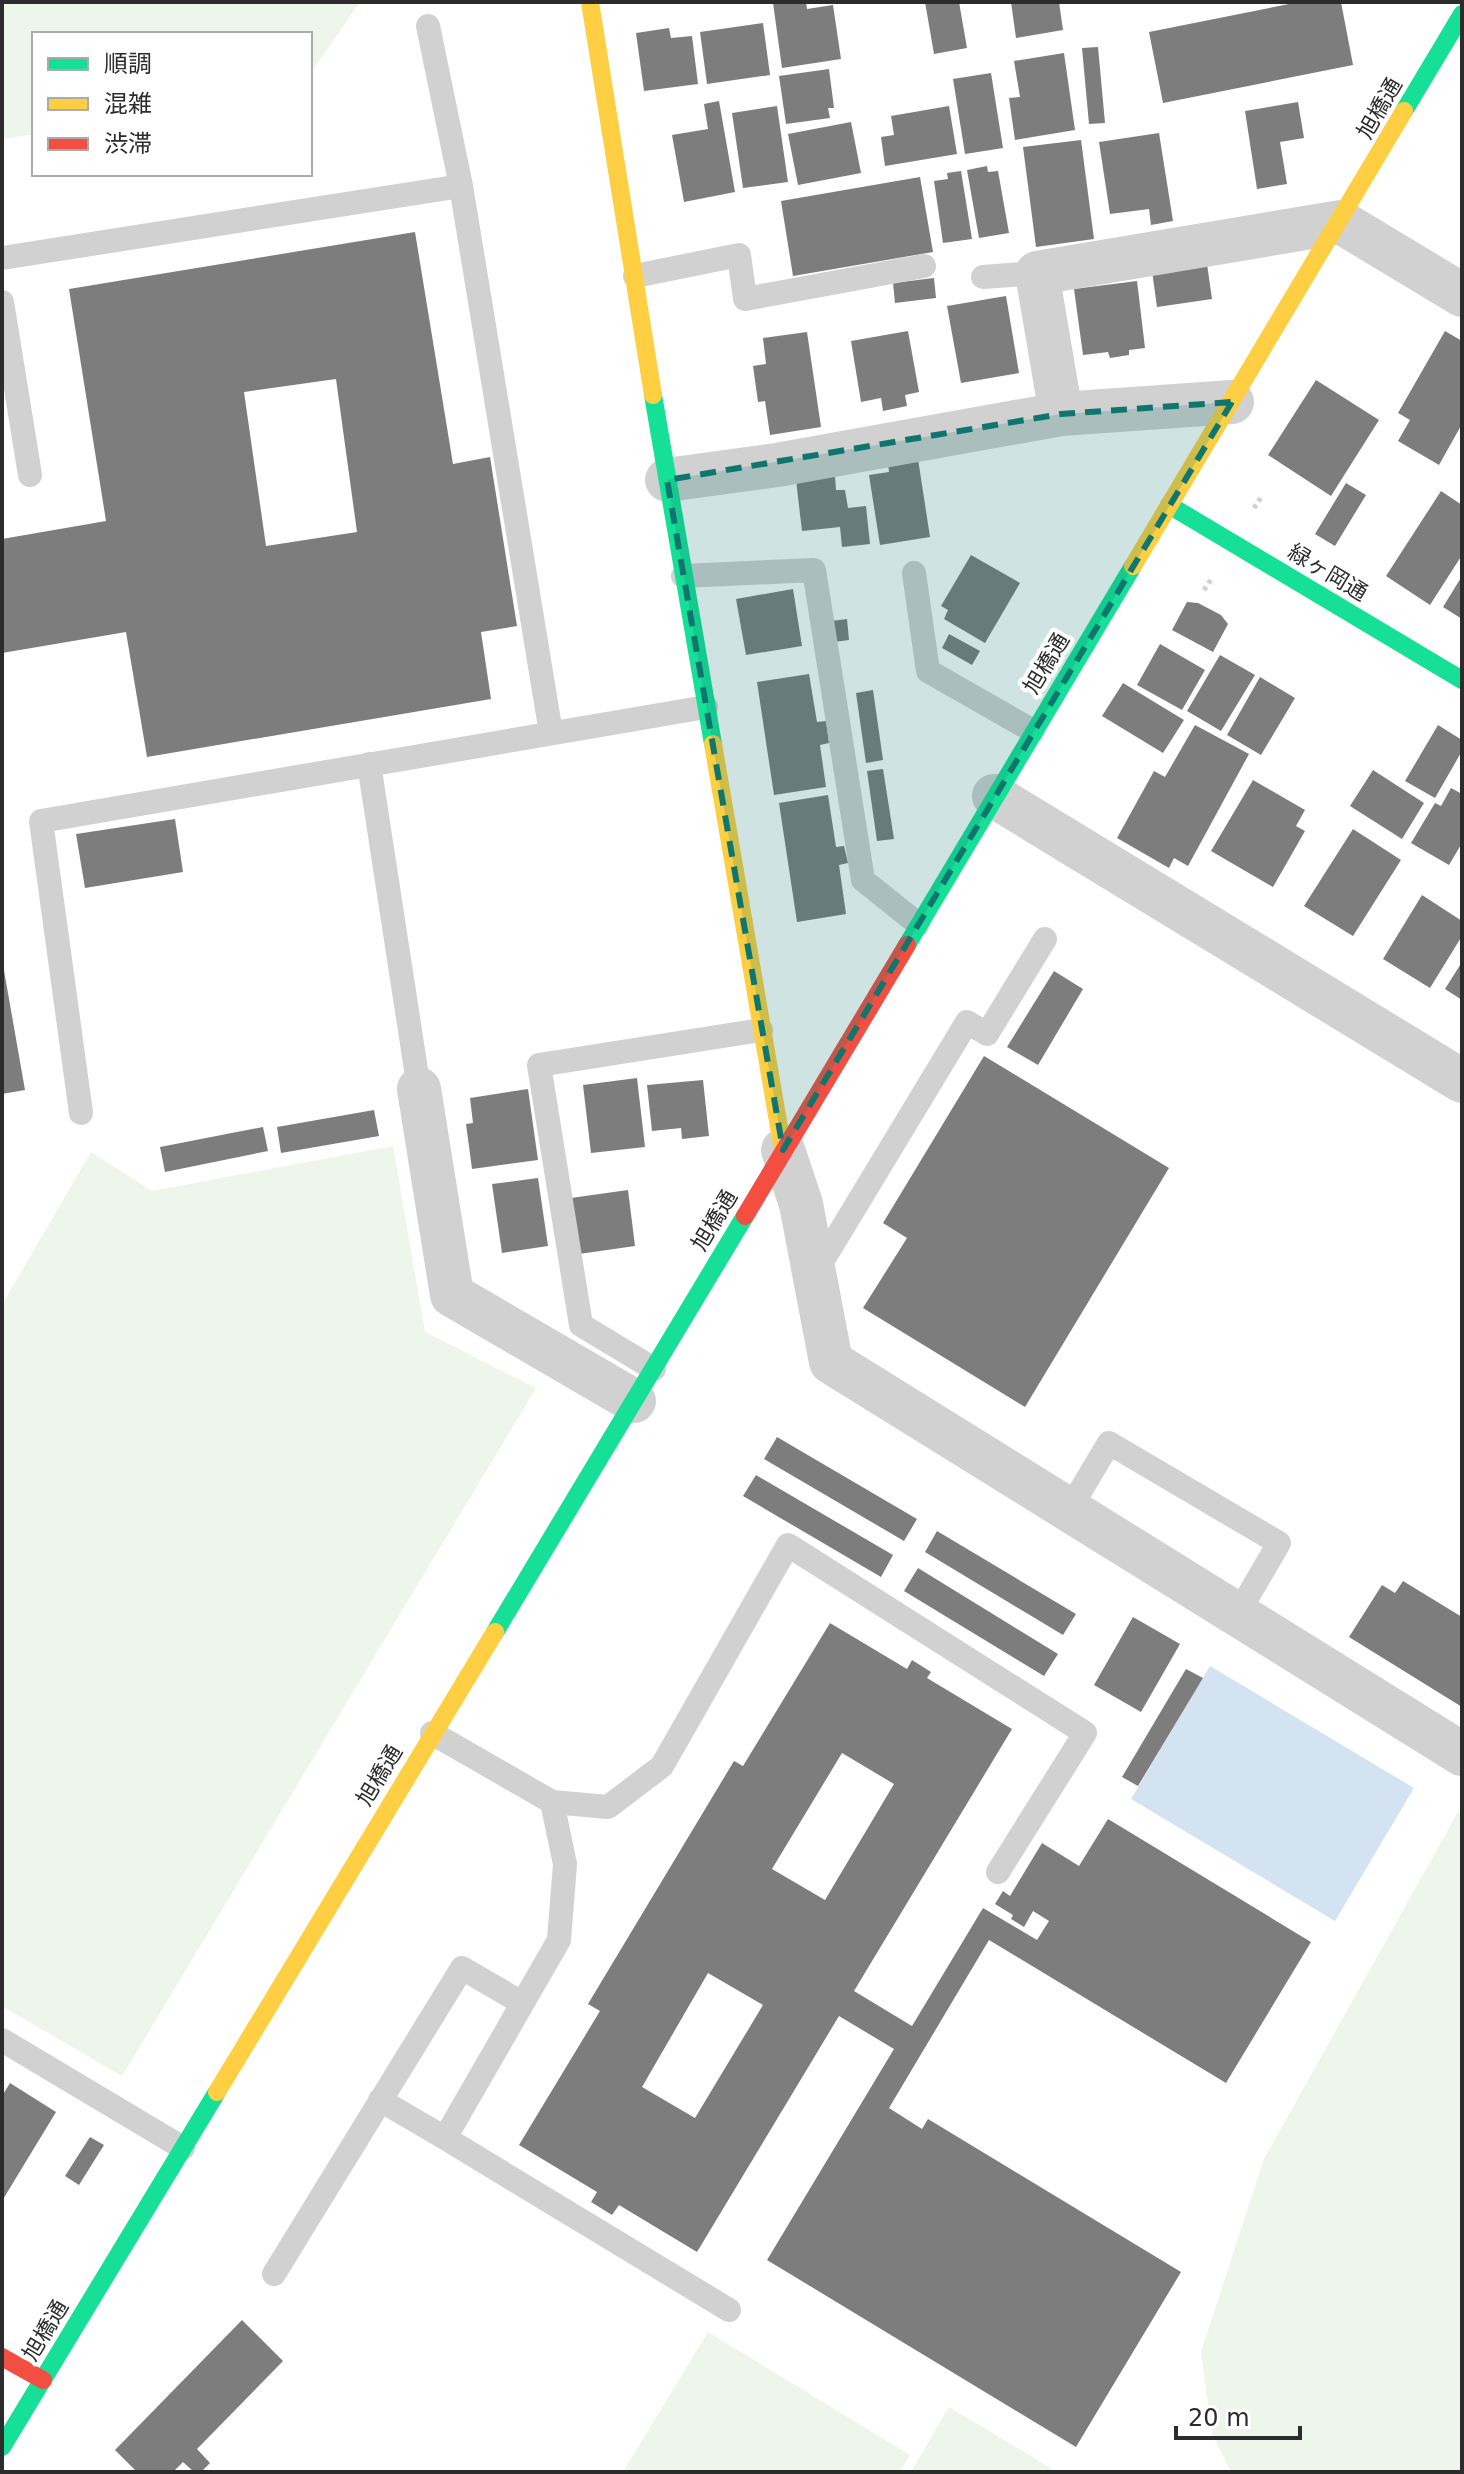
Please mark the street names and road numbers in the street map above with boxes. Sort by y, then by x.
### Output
street label: 旭橋通 [1352,73,1407,143]
street label: 緑ヶ岡通 [1284,539,1372,606]
street label: 旭橋通 [1019,629,1074,698]
street label: 旭橋通 [687,1186,742,1255]
street label: 旭橋通 [352,1741,407,1810]
street label: 旭橋通 [18,2296,73,2365]

